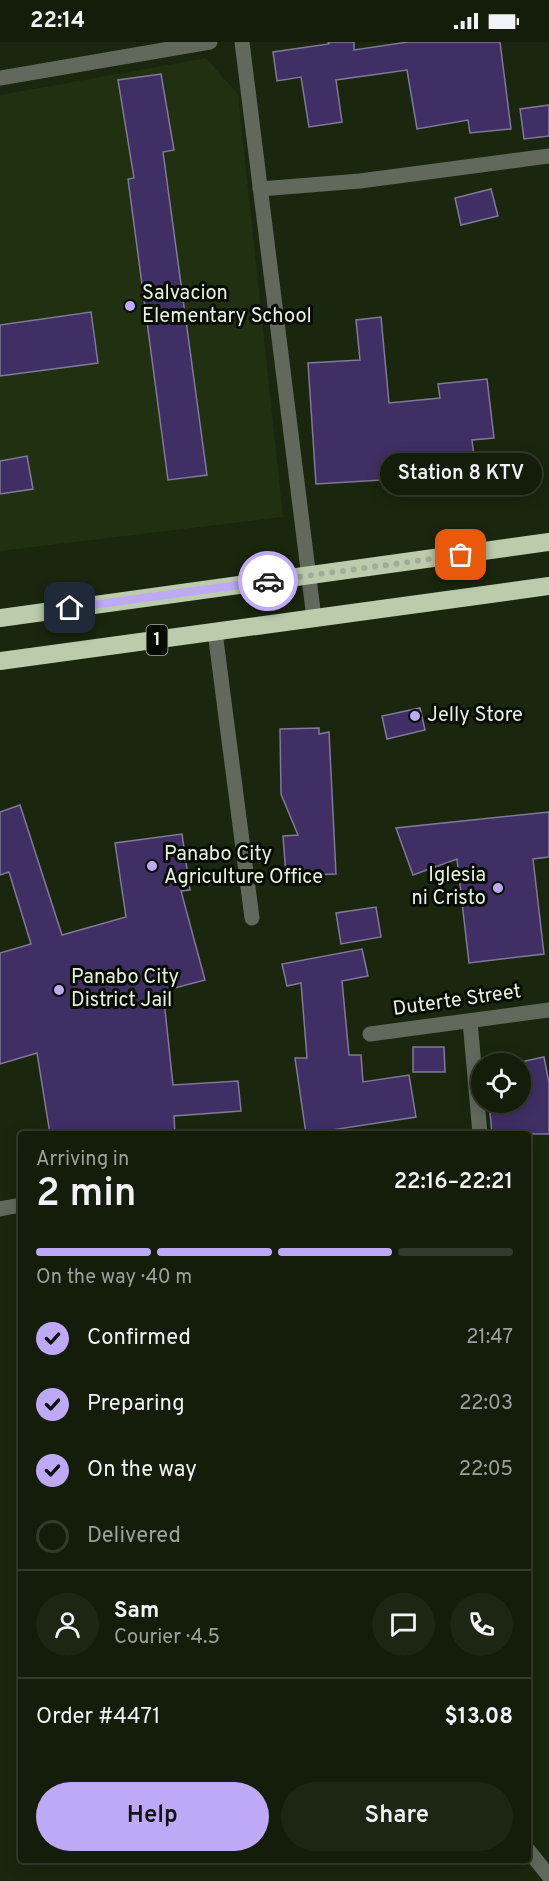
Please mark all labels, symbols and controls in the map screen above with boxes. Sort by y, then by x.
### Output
text: 22:14 [30,8,85,35]
place label: Salvacion Elementary School [142,281,312,330]
marker: Salvacion Elementary School [123,299,137,313]
callout: Station 8 KTV [380,453,542,495]
text: Station 8 KTV [398,461,524,487]
pin [435,529,486,580]
icon: bag [444,538,477,571]
courier [238,551,298,611]
icon: car [252,565,285,598]
pin [44,582,95,633]
icon: home [53,591,86,624]
road number: 1 [146,625,168,655]
place label: Jelly Store [427,703,523,729]
marker: Jelly Store [408,709,422,723]
place label: Panabo City Agriculture Office [164,842,323,891]
marker: Panabo City Agriculture Office [145,859,159,873]
place label: Iglesia ni Cristo [412,863,486,912]
marker: Iglesia ni Cristo [491,881,505,895]
place label: Panabo City District Jail [71,965,179,1014]
street label: Duterte Street [391,979,523,1023]
marker: Panabo City District Jail [52,983,66,997]
map controls [471,1053,531,1113]
button: locate [471,1053,531,1113]
text: Arriving in [36,1147,129,1173]
text: 22:16–22:21 [394,1169,513,1196]
text: 2 min [36,1171,137,1220]
text: On the way · 40 m [36,1265,192,1291]
icon: check [36,1322,69,1355]
text: Confirmed [87,1325,191,1352]
text: 21:47 [466,1325,513,1351]
icon: check [36,1388,69,1421]
text: Preparing [87,1391,185,1418]
text: 22:03 [459,1391,513,1417]
icon: check [36,1454,69,1487]
text: On the way [87,1457,197,1484]
text: 22:05 [459,1457,513,1483]
text: Delivered [87,1523,181,1550]
button: person [36,1593,99,1656]
button: chat [372,1593,435,1656]
button: phone [450,1593,513,1656]
text: Sam [114,1598,159,1625]
text: Courier · 4.5 [114,1625,220,1651]
text: Order #4471 [36,1704,161,1731]
text: $13.08 [445,1704,513,1731]
button: Help [36,1782,269,1851]
button: Share [281,1782,513,1851]

